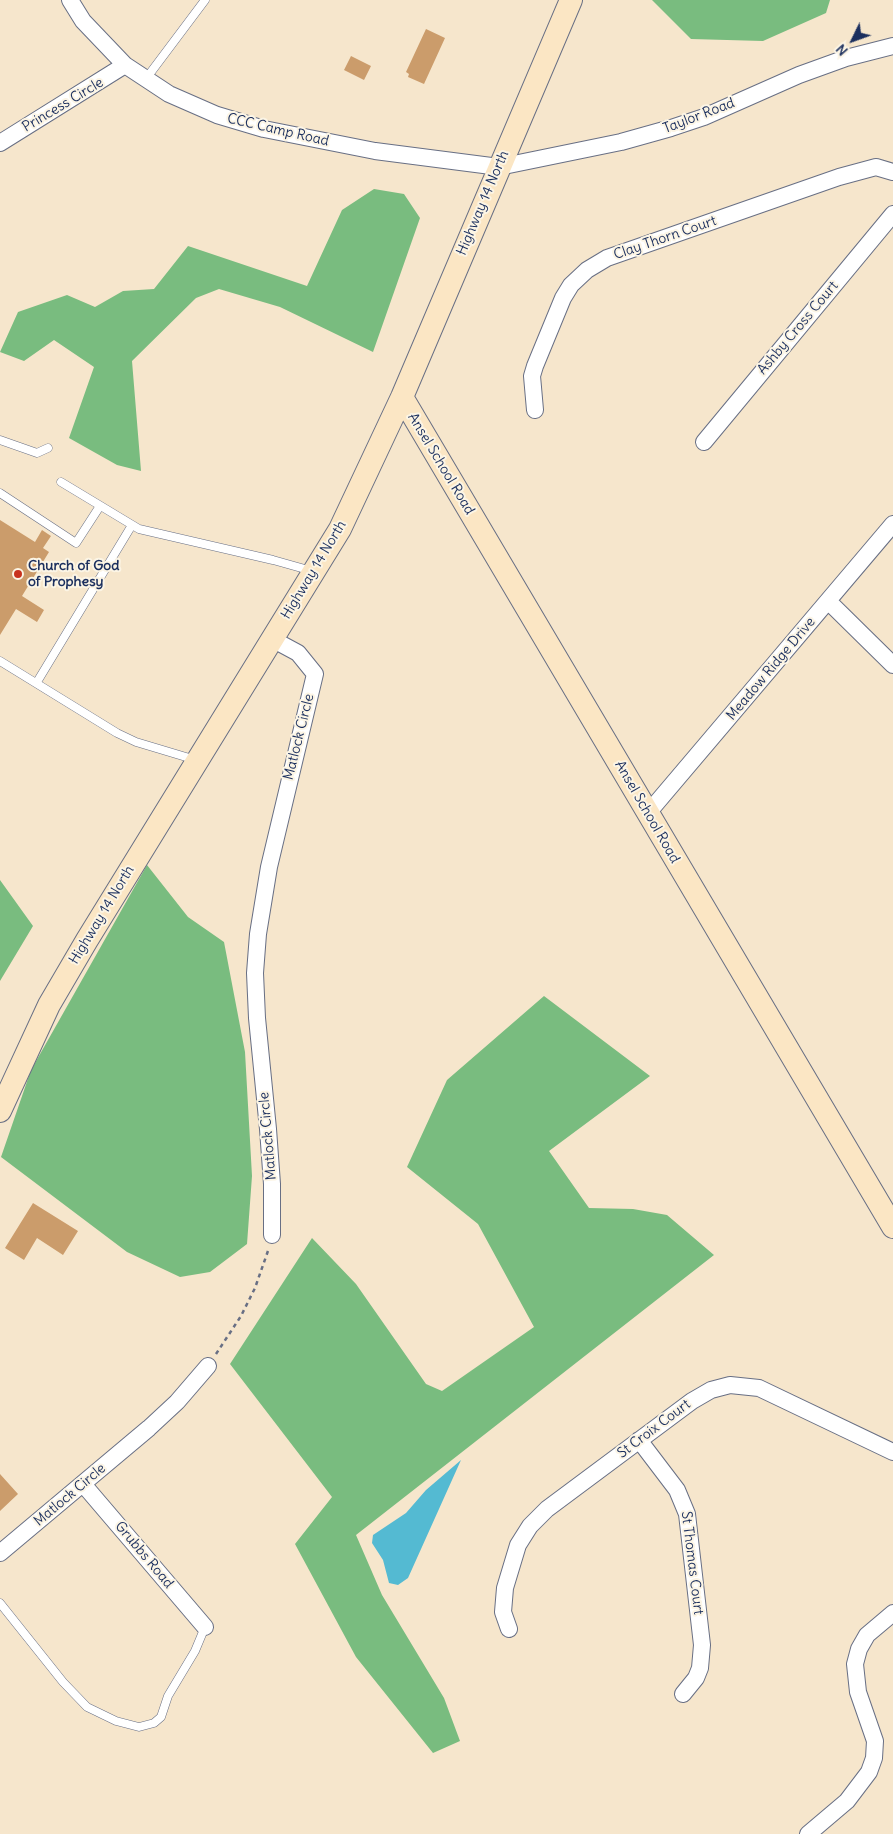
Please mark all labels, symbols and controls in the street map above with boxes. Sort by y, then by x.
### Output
north arrow [828,15,878,65]
text: N [832,40,852,60]
street label: Princess Circle [19,74,107,136]
street label: Taylor Road [661,95,737,137]
street label: CCC Camp Road [225,110,331,150]
street label: Highway 14 North [453,148,513,258]
street label: Clay Thorn Court [611,213,719,263]
street label: Ashby Cross Court [754,278,842,378]
street label: Ansel School Road [404,410,478,518]
street label: Highway 14 North [278,518,350,622]
place label: Church of God of Prophesy [28,558,119,590]
marker: Church of God of Prophesy [12,568,24,580]
street label: Meadow Ridge Drive [723,614,819,724]
street label: Matlock Circle [280,692,318,782]
street label: Ansel School Road [611,758,683,866]
street label: Highway 14 North [66,863,138,967]
street label: Matlock Circle [256,1091,280,1181]
street label: St Croix Court [614,1396,694,1462]
street label: Matlock Circle [31,1460,109,1530]
street label: St Thomas Court [677,1510,707,1616]
street label: Grubbs Road [111,1518,177,1592]

